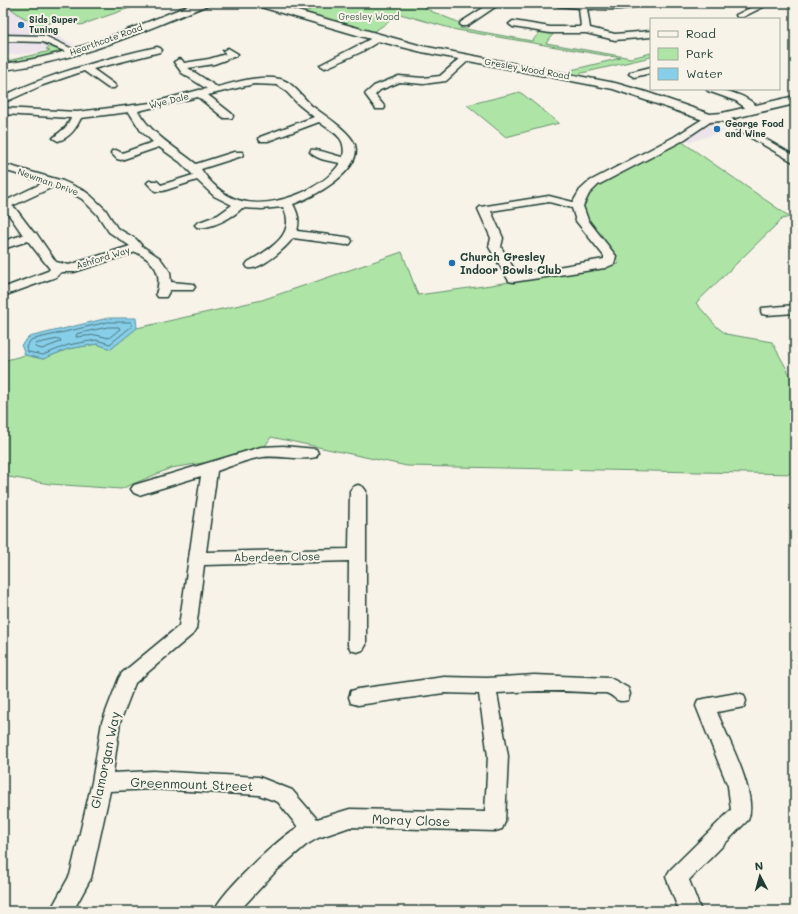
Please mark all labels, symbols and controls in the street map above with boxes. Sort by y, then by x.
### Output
park label: Gresley Wood [339,11,400,22]
place label: Sids Super Tuning [29,14,78,35]
legend [650,18,780,90]
marker: Sids Super Tuning [16,20,26,30]
street label: Hearthcote Road [68,21,144,58]
text: Road [686,25,716,41]
text: Park [686,45,713,61]
street label: Gresley Wood Road [484,56,571,81]
text: Water [686,65,723,81]
street label: Wye Dale [148,90,190,111]
place label: George Food and Wine [725,118,784,139]
marker: George Food and Wine [712,124,722,134]
street label: Newman Drive [16,165,80,198]
street label: Ashford Way [75,244,131,271]
place label: Church Gresley Indoor Bowls Club [460,249,561,277]
marker: Church Gresley Indoor Bowls Club [447,258,457,268]
street label: Aberdeen Close [234,548,321,565]
street label: Glamorgan Way [86,710,123,810]
street label: Greenmount Street [130,773,254,794]
street label: Moray Close [372,810,450,829]
north arrow [740,856,780,896]
text: N [754,858,764,873]

